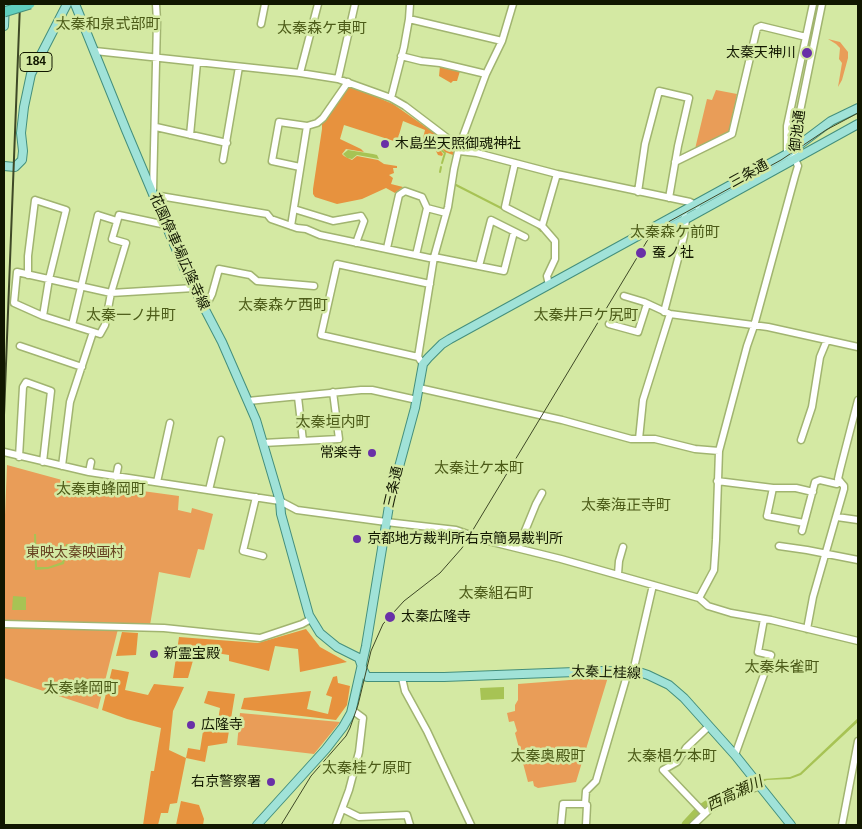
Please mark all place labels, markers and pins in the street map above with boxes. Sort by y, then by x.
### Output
place label: 太秦天神川 [726,45,796,61]
marker: 太秦天神川 [800,46,814,60]
place label: 木島坐天照御魂神社 [395,136,521,152]
marker: 木島坐天照御魂神社 [379,138,391,150]
place label: 蚕ノ社 [652,245,694,261]
marker: 蚕ノ社 [634,246,648,260]
place label: 常楽寺 [320,445,362,461]
marker: 常楽寺 [366,447,378,459]
place label: 京都地方裁判所右京簡易裁判所 [367,531,563,547]
marker: 京都地方裁判所右京簡易裁判所 [351,533,363,545]
place label: 太秦広隆寺 [401,609,471,625]
marker: 太秦広隆寺 [383,610,397,624]
place label: 新霊宝殿 [164,646,220,662]
marker: 新霊宝殿 [148,648,160,660]
place label: 広隆寺 [201,717,243,733]
marker: 広隆寺 [185,719,197,731]
place label: 右京警察署 [191,774,261,790]
marker: 右京警察署 [265,776,277,788]

